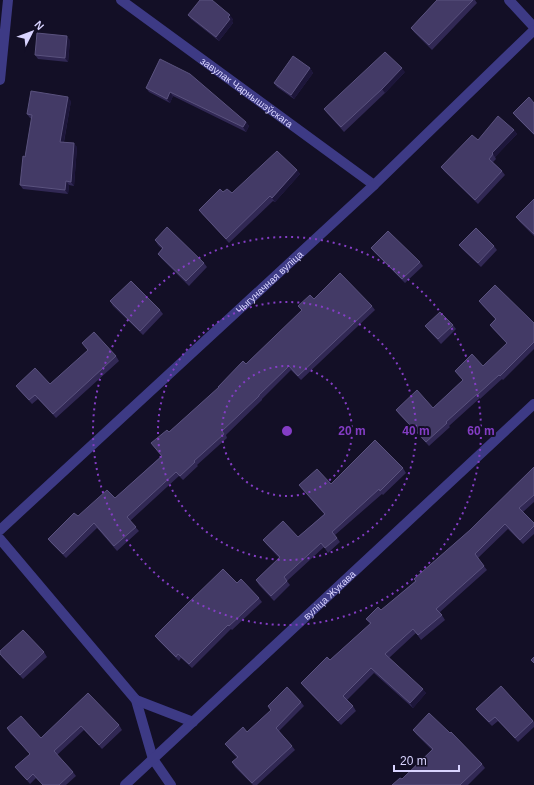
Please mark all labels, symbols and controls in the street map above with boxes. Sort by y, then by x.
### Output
north arrow [12,12,52,52]
text: N [32,18,47,32]
street label: завулак Чарнышэўскага [198,55,295,130]
street label: Чыгуначная вуліца [234,248,305,316]
centre of rings [280,424,294,438]
text: 20 m [338,424,366,438]
text: 40 m [402,424,430,438]
text: 60 m [467,424,495,438]
street label: вуліца Жукава [301,568,358,622]
scale bar [394,747,459,773]
text: 20 m [400,754,427,768]

